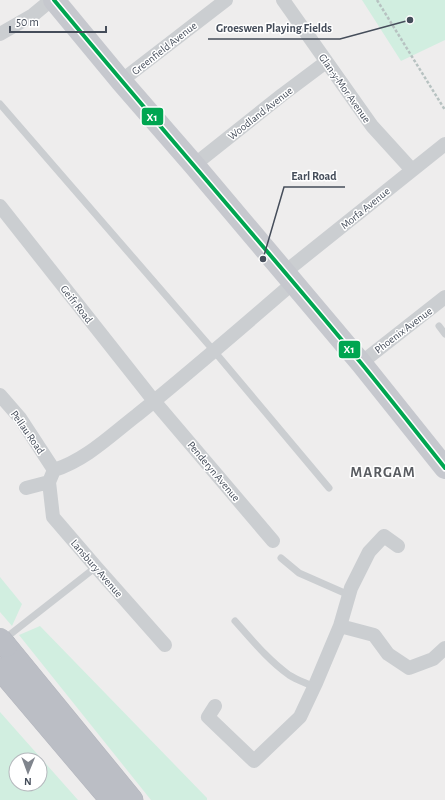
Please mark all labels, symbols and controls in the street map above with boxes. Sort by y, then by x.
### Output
scale bar [10,8,106,34]
callout: Groeswen Playing Fields [208,15,340,39]
text: 50 m [16,16,39,28]
street label: Greenfield Avenue [130,20,199,77]
text: Groeswen Playing Fields [216,22,332,35]
street label: Glan-y-Mor Avenue [317,52,372,125]
street label: Woodland Avenue [226,85,295,142]
line badge: X1 [141,107,164,126]
text: X1 [147,112,157,123]
callout: Earl Road [284,163,345,187]
text: Earl Road [291,170,337,182]
street label: Morfa Avenue [339,185,392,231]
street label: Geifr Road [59,283,95,326]
street label: Phoenix Avenue [372,305,434,356]
line badge: X1 [338,340,361,359]
text: X1 [344,344,354,355]
street label: Pellau Road [9,409,47,456]
street label: Penderyn Avenue [185,439,242,503]
district label: MARGAM [350,465,416,480]
street label: Lansbury Avenue [69,537,125,599]
north arrow [8,752,48,792]
text: N [24,776,32,787]

